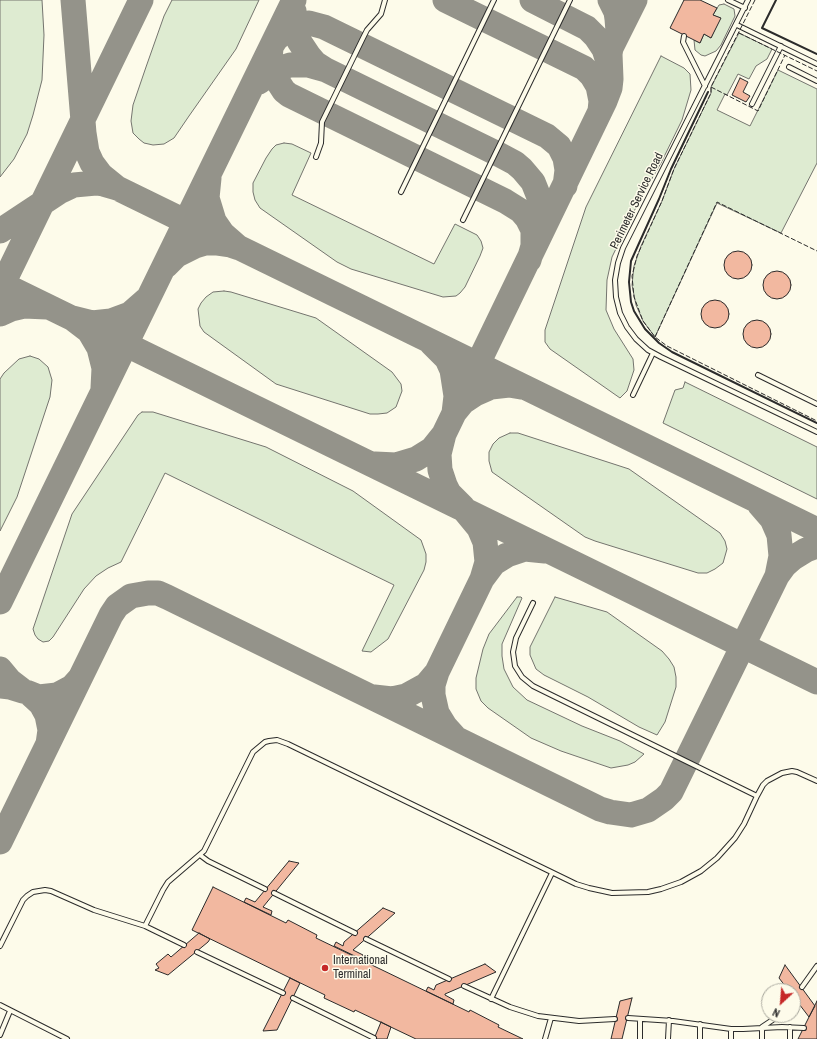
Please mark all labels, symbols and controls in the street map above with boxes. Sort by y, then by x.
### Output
street label: Perimeter Service Road [607,150,667,252]
place label: International Terminal [333,954,388,982]
marker: International Terminal [320,963,330,973]
north arrow [761,983,801,1023]
text: N [770,1005,782,1021]

